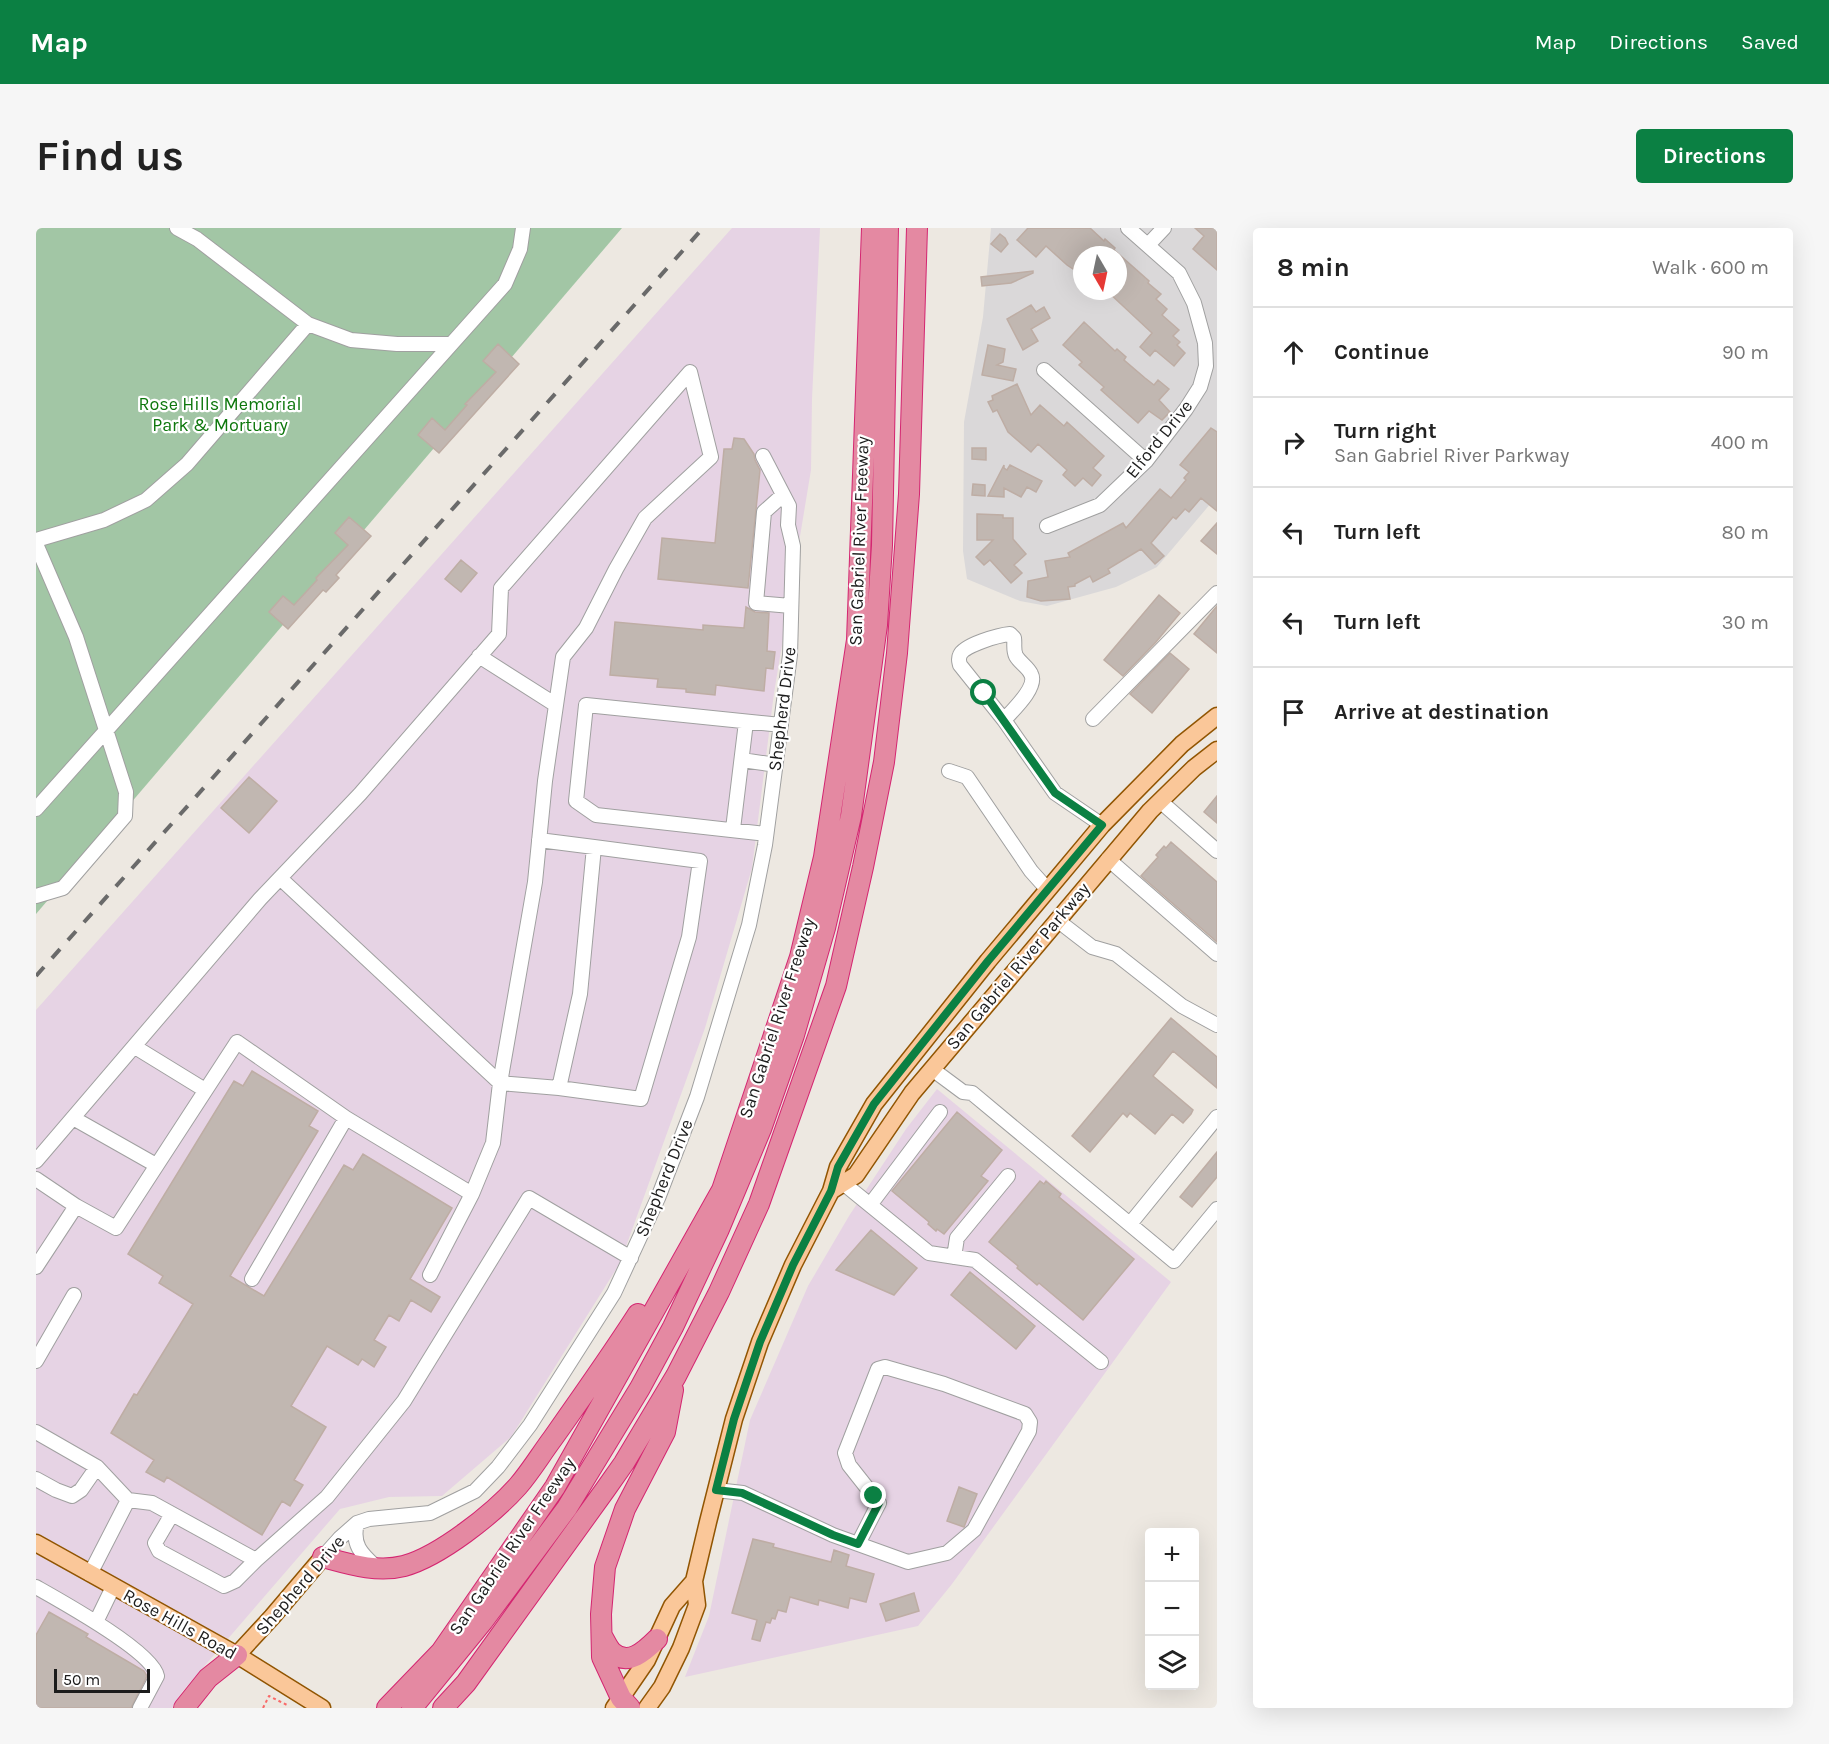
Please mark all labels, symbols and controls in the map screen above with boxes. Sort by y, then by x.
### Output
text: Map [30,26,88,59]
text: Map [1535,30,1576,54]
text: Directions [1609,30,1708,54]
text: Saved [1741,30,1799,54]
button: Directions [1636,129,1793,183]
text: Find us [36,131,184,181]
north arrow [1073,246,1127,300]
text: 8 min [1277,252,1350,283]
text: Walk · 600 m [1652,256,1769,279]
icon: ahead [1277,336,1310,369]
text: Continue [1334,339,1429,365]
text: 90 m [1722,341,1769,364]
park label: Rose Hills Memorial Park & Mortuary [138,393,302,436]
street label: Elford Drive [1121,395,1197,483]
text: Turn right [1334,418,1437,444]
icon: right [1277,426,1310,459]
text: 400 m [1711,431,1769,454]
street label: San Gabriel River Freeway [844,435,874,646]
text: San Gabriel River Parkway [1334,444,1569,467]
icon: left [1277,516,1310,549]
text: Turn left [1334,519,1421,545]
text: 80 m [1721,521,1769,544]
icon: left [1277,606,1310,639]
text: Turn left [1334,609,1421,635]
text: 30 m [1722,611,1769,634]
street label: Shepherd Drive [763,646,801,772]
route start [970,679,996,705]
icon: arrive [1277,696,1310,729]
text: Arrive at destination [1334,699,1549,725]
street label: San Gabriel River Parkway [941,877,1095,1054]
street label: San Gabriel River Freeway [734,914,820,1121]
street label: Shepherd Drive [630,1116,698,1240]
street label: San Gabriel River Freeway [444,1452,580,1639]
route end [860,1482,886,1508]
map controls [1145,1528,1199,1690]
button: + [1145,1528,1199,1582]
street label: Shepherd Drive [251,1531,349,1639]
button: − [1145,1582,1199,1636]
street label: Rose Hills Road [119,1584,241,1664]
button: layers [1145,1636,1199,1690]
scale bar [54,1666,150,1694]
text: 50 m [63,1670,100,1689]

